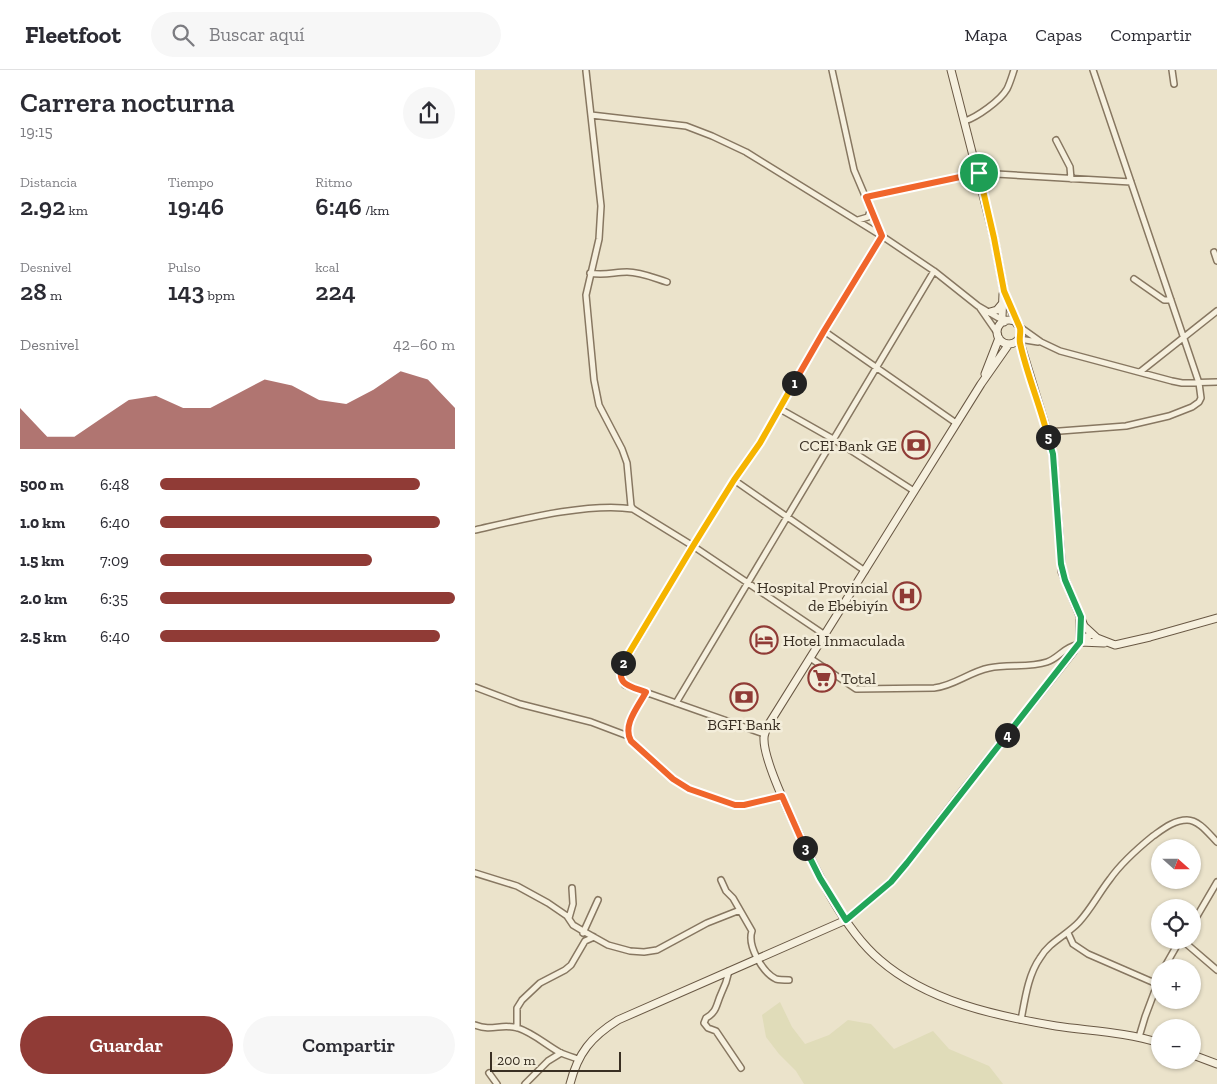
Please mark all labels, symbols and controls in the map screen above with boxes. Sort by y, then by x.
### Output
search box [151,12,501,57]
text: Fleetfoot [25,20,121,49]
icon: search [169,21,197,49]
text: Buscar aquí [209,23,305,46]
text: Mapa [964,24,1007,46]
text: Capas [1035,24,1082,46]
text: Compartir [1110,24,1192,46]
text: Carrera nocturna [20,86,235,119]
button: share [403,87,455,139]
text: 19:15 [20,122,53,141]
pin [958,152,1000,194]
icon: arrive [965,159,993,187]
text: Distancia [20,174,77,191]
text: Tiempo [168,174,214,191]
text: Ritmo [315,174,352,191]
text: 2.92 [20,191,65,221]
text: 19:46 [168,191,224,221]
text: 6:46 [315,191,362,221]
text: km [65,202,88,219]
text: /km [362,202,389,219]
text: Desnivel [20,259,72,276]
text: Pulso [168,259,201,276]
text: kcal [315,259,339,276]
text: 28 [20,276,47,306]
text: 143 [168,276,204,306]
text: 224 [315,276,356,306]
text: m [47,287,62,304]
text: bpm [204,287,235,304]
text: Desnivel [20,335,79,354]
text: 42–60 m [393,335,455,354]
pin: 1 [781,370,807,396]
text: 1 [792,375,797,392]
pin: 5 [1035,424,1061,450]
text: 5 [1045,429,1052,446]
bank icon: CCEI Bank GE [901,430,931,460]
place label: CCEI Bank GE [799,436,897,455]
text: 500 m [20,475,64,494]
text: 6:48 [100,475,129,494]
text: 1.0 km [20,513,65,532]
text: 6:40 [100,513,130,532]
text: 1.5 km [20,551,64,570]
text: 7:09 [100,551,129,570]
place label: Hospital Provincial de Ebebiyín [757,578,889,615]
hospital icon: Hospital Provincial de Ebebiyín [892,581,922,611]
text: 2.0 km [20,589,67,608]
text: 6:35 [100,589,128,608]
hotel icon: Hotel Inmaculada [749,625,779,655]
text: 2.5 km [20,627,66,646]
text: 6:40 [100,627,130,646]
place label: Hotel Inmaculada [783,631,905,650]
pin: 2 [611,650,635,676]
text: 2 [620,655,627,672]
supermarket icon: Total [807,663,837,693]
place label: Total [841,669,876,688]
bank icon: BGFI Bank [729,682,759,712]
place label: BGFI Bank [707,715,781,734]
pin: 4 [995,722,1019,748]
text: 4 [1004,727,1011,744]
pin: 3 [793,836,817,860]
north arrow [1151,839,1201,889]
map controls [1151,839,1201,1069]
text: 3 [802,840,809,857]
button: locate [1151,899,1201,949]
button: + [1151,959,1201,1009]
button: Guardar [20,1016,233,1074]
button: Compartir [243,1016,455,1074]
button: − [1151,1019,1201,1069]
scale bar [490,1049,621,1072]
text: 200 m [497,1052,536,1069]

